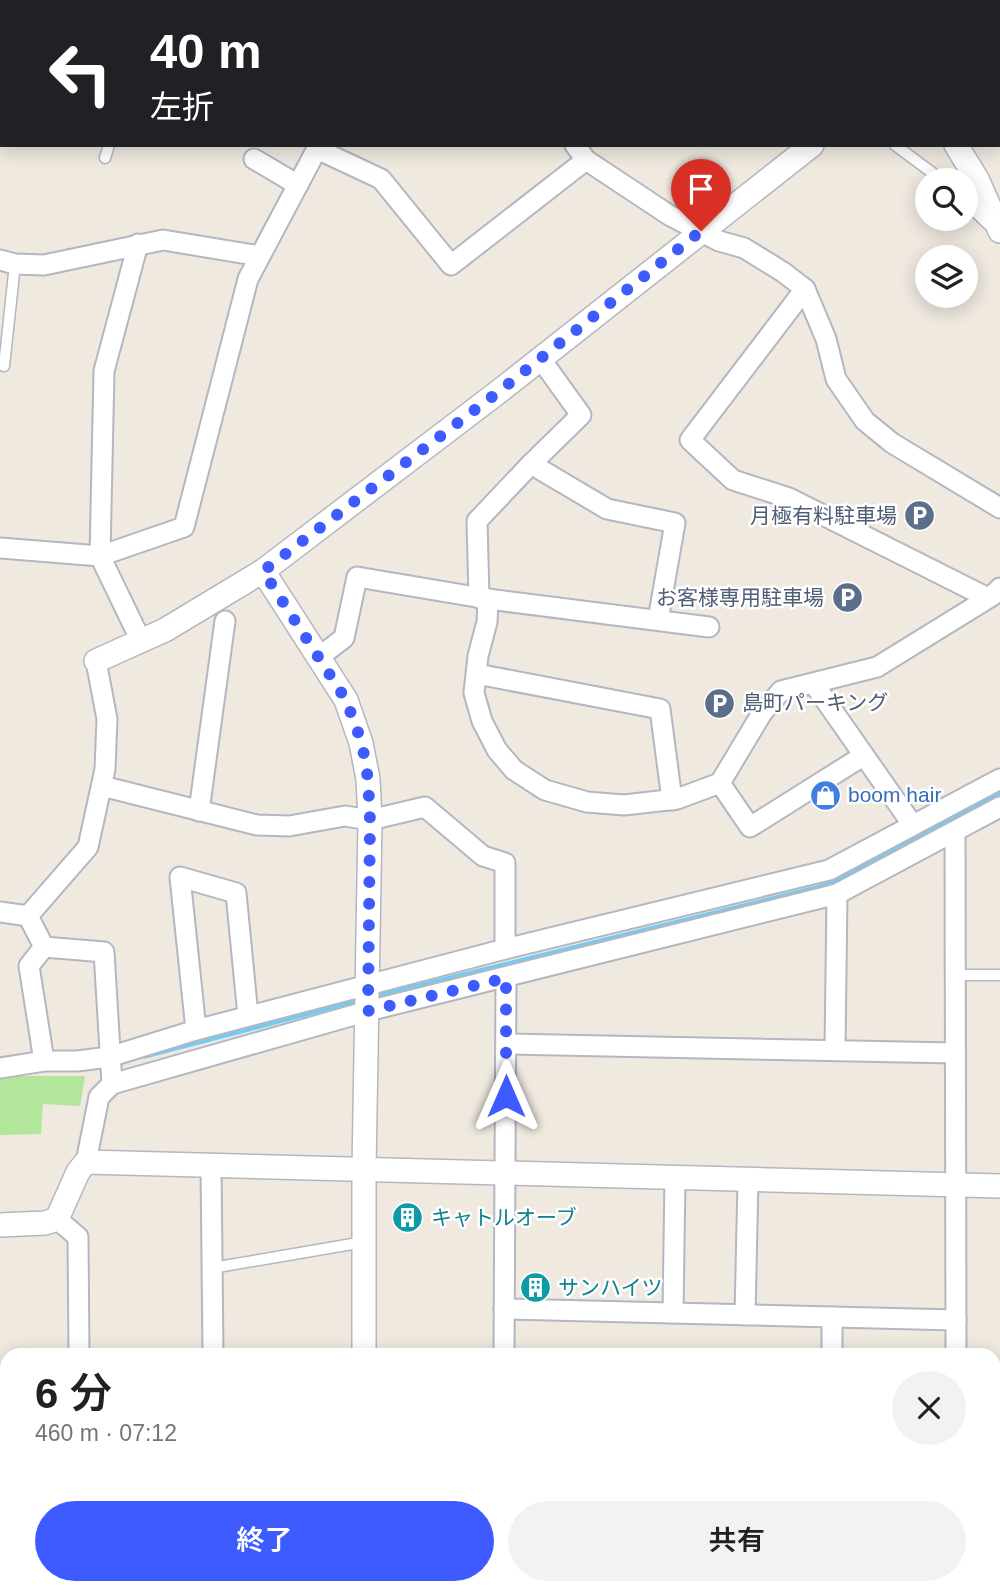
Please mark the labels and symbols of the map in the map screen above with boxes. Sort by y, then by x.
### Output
pin [671,159,731,231]
parking icon: 月極有料駐車場 [903,499,937,533]
place label: 月極有料駐車場 [750,504,897,527]
parking icon: お客様専用駐車場 [830,581,864,615]
place label: お客様専用駐車場 [656,586,824,609]
parking icon: 島町パーキング [702,686,736,720]
place label: 島町パーキング [742,691,888,714]
shop icon: boom hair [808,778,842,812]
place label: boom hair [848,783,941,806]
position arrow [469,1059,543,1133]
building icon: キャトルオーブ [391,1201,425,1235]
place label: キャトルオーブ [431,1206,577,1229]
building icon: サンハイツ [518,1271,552,1305]
place label: サンハイツ [558,1276,663,1299]

